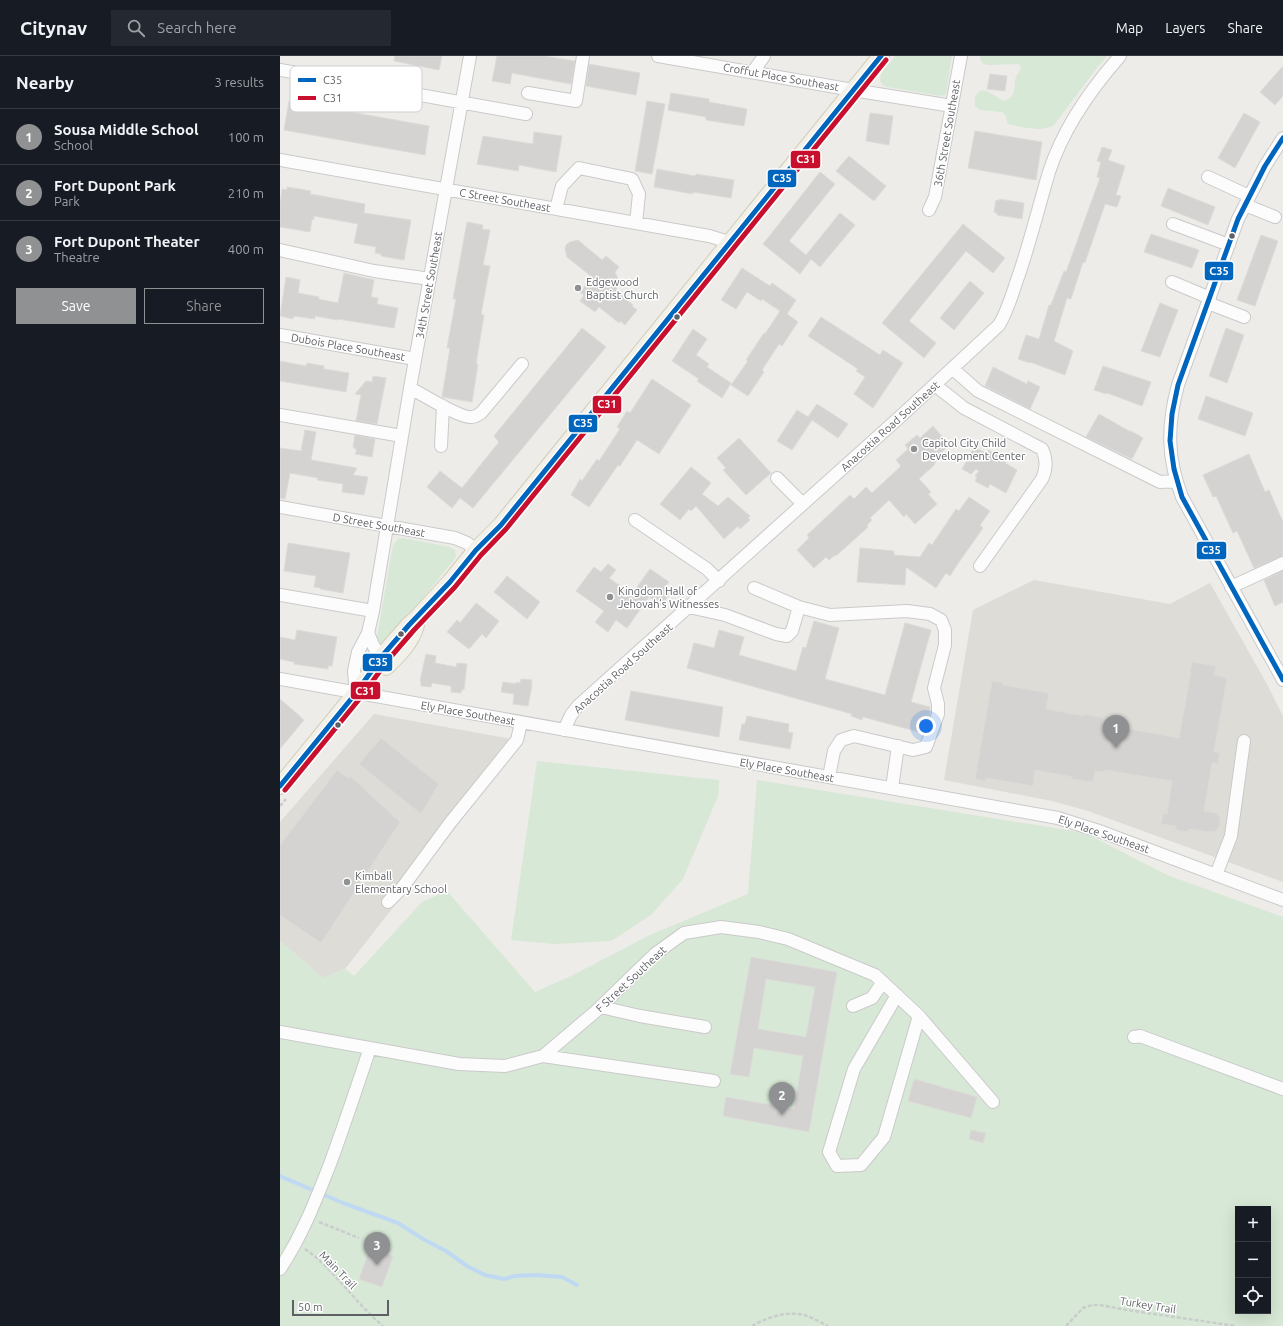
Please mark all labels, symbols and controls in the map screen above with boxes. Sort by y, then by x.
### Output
search box [111,10,391,46]
text: Citynav [20,17,87,39]
icon: search [125,17,147,39]
text: Search here [157,19,237,36]
text: Map [1116,20,1143,36]
text: Layers [1165,20,1205,36]
text: Share [1227,20,1263,36]
street label: Croffut Place Southeast [722,61,841,93]
legend [290,66,422,112]
text: Nearby [16,73,74,92]
text: C35 [323,74,342,86]
text: 3 results [214,75,264,89]
street label: 36th Street Southeast [932,78,962,188]
text: C31 [323,92,342,104]
text: Sousa Middle School [54,121,199,138]
text: 1 [25,130,33,144]
text: 100 m [228,130,264,144]
text: School [54,138,93,152]
line badge: C31 [790,150,821,169]
text: C31 [796,153,816,165]
line badge: C35 [767,169,797,188]
text: C35 [772,172,792,184]
text: Fort Dupont Park [54,177,176,194]
text: 2 [25,186,33,200]
text: 210 m [228,186,264,200]
street label: C Street Southeast [458,186,552,214]
text: Park [54,194,80,208]
street label: 34th Street Southeast [414,230,444,340]
unlabelled marker [1227,231,1237,241]
text: Fort Dupont Theater [54,233,200,250]
text: 3 [25,242,33,256]
text: 400 m [228,242,264,256]
text: Theatre [54,250,100,264]
line badge: C35 [1204,261,1234,281]
text: C35 [1209,265,1229,277]
place label: Edgewood Baptist Church [586,276,659,301]
marker: Edgewood Baptist Church [573,283,583,293]
button: Save [16,288,136,324]
button: Share [144,288,264,324]
unlabelled marker [672,312,682,322]
street label: Dubois Place Southeast [290,331,407,363]
street label: Anacostia Road Southeast [838,378,942,473]
line badge: C31 [592,395,622,414]
text: C31 [597,398,617,410]
line badge: C35 [568,414,598,433]
text: C35 [573,417,593,429]
place label: Capitol City Child Development Center [922,437,1026,462]
marker: Capitol City Child Development Center [909,444,919,454]
street label: D Street Southeast [332,511,427,539]
line badge: C35 [1196,541,1227,560]
text: C35 [1201,544,1221,556]
place label: Kingdom Hall of Jehovah’s Witnesses [618,585,719,610]
marker: Kingdom Hall of Jehovah’s Witnesses [605,592,615,602]
street label: Anacostia Road Southeast [571,620,675,715]
unlabelled marker [396,629,406,639]
line badge: C35 [362,653,393,672]
text: C35 [368,656,388,668]
line badge: C31 [350,681,381,700]
text: C31 [355,685,375,697]
street label: Ely Place Southeast [420,699,517,727]
pin: 1 [1103,715,1129,748]
your location [916,716,936,736]
unlabelled marker [333,720,343,730]
street label: Ely Place Southeast [739,756,836,784]
street label: Ely Place Southeast [1057,813,1152,855]
place label: Kimball Elementary School [355,870,447,895]
marker: Kimball Elementary School [342,877,352,887]
street label: F Street Southeast [593,943,669,1015]
pin: 2 [769,1082,795,1115]
map controls [1235,1206,1271,1314]
button: + [1235,1206,1271,1242]
pin: 3 [364,1232,390,1265]
button: − [1235,1242,1271,1278]
street label: Main Trail [317,1249,359,1291]
button: locate [1235,1278,1271,1314]
street label: Turkey Trail [1119,1295,1177,1315]
scale bar [292,1298,389,1317]
text: 50 m [298,1301,322,1313]

